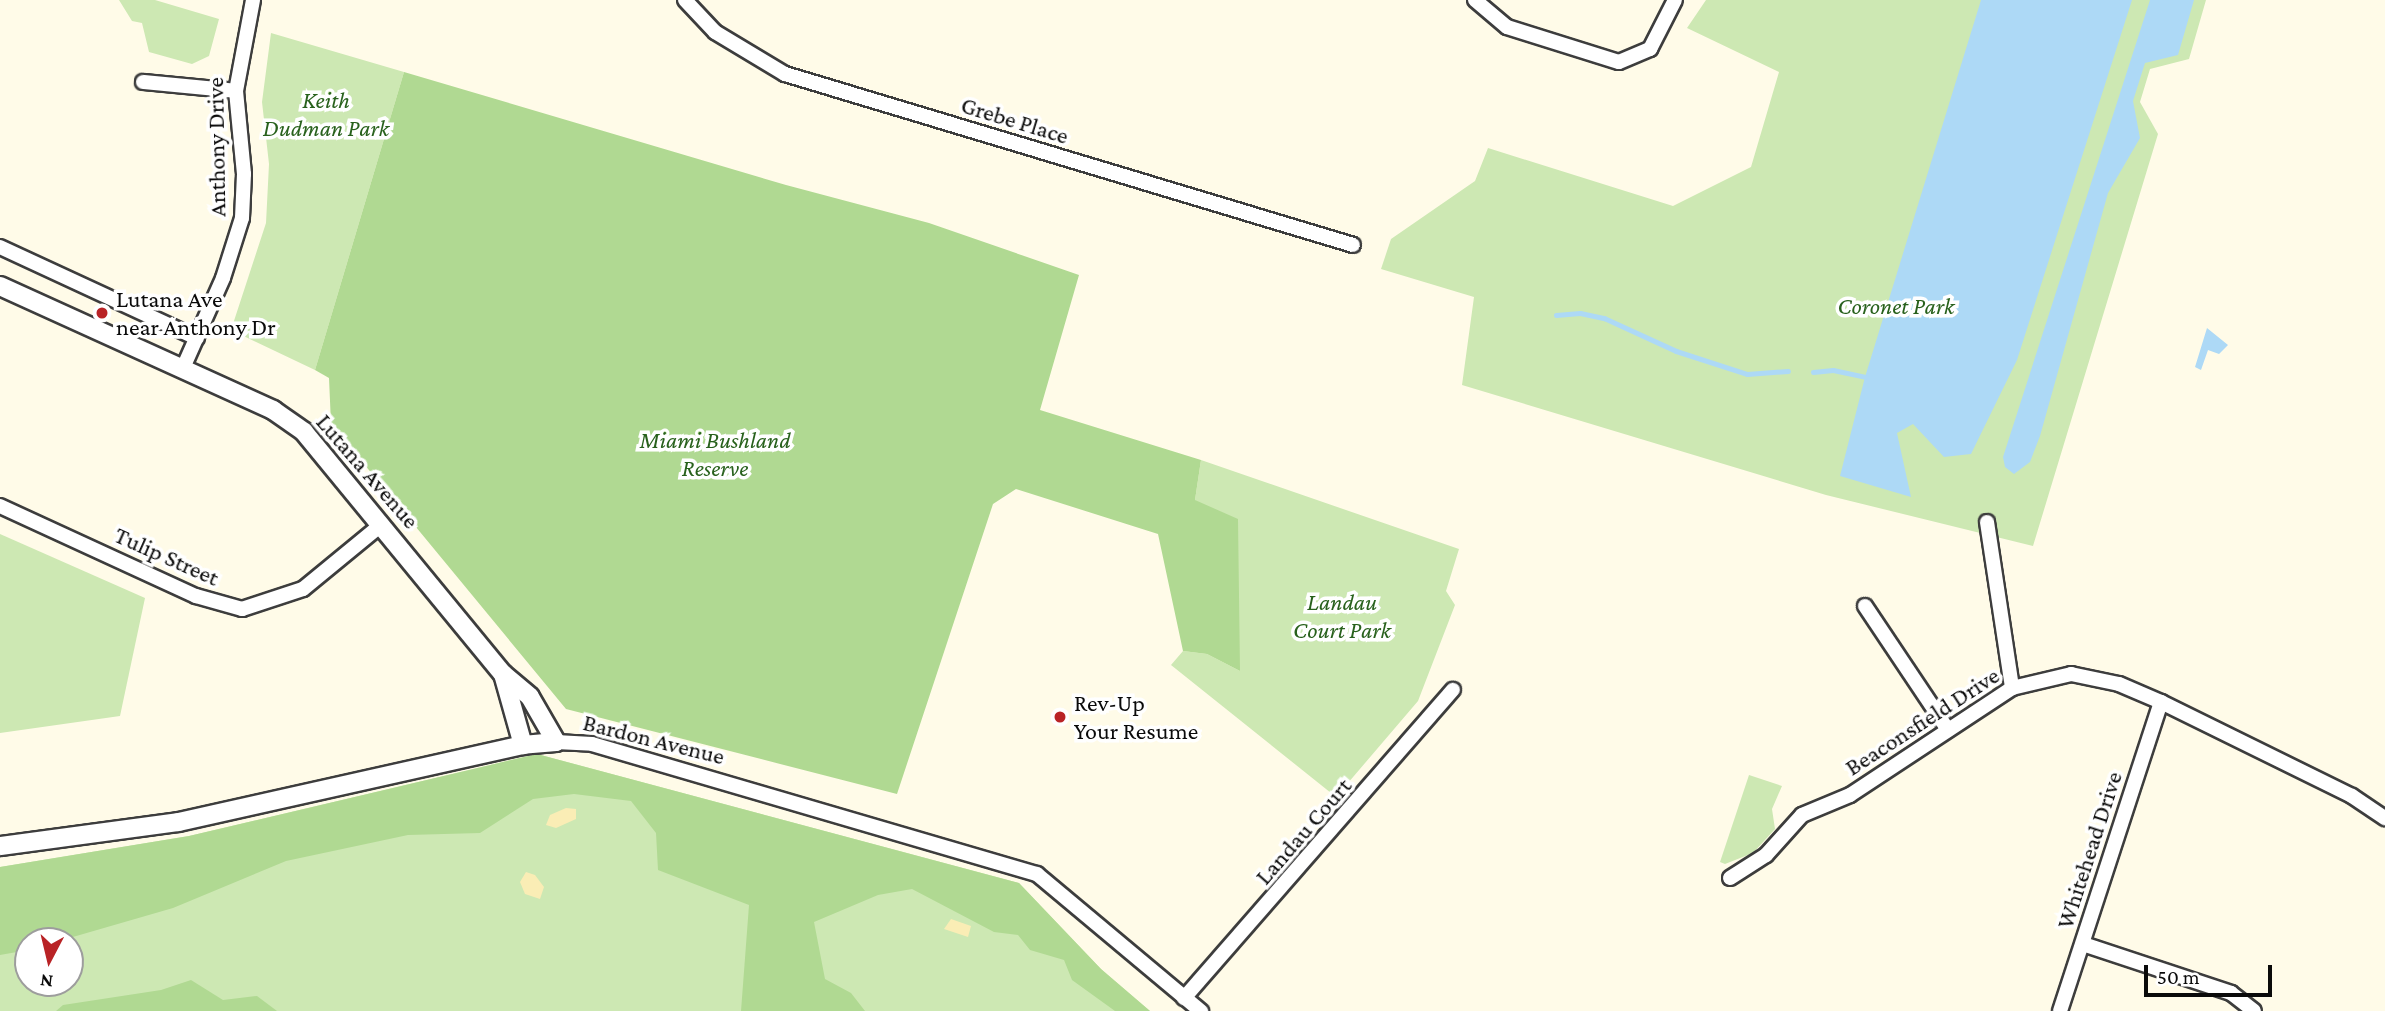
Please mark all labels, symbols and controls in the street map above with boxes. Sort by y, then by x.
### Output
street label: Anthony Drive [200,77,232,217]
park label: Keith Dudman Park [263,86,389,142]
street label: Grebe Place [958,90,1072,150]
place label: Lutana Ave near Anthony Dr [116,285,276,341]
park label: Coronet Park [1838,292,1954,320]
marker: Lutana Ave near Anthony Dr [94,305,110,321]
street label: Lutana Avenue [310,408,426,534]
park label: Miami Bushland Reserve [640,426,790,482]
street label: Tulip Street [110,520,224,592]
park label: Landau Court Park [1293,588,1391,644]
street label: Beaconsfield Drive [1840,660,2004,782]
place label: Rev-Up Your Resume [1074,689,1198,745]
street label: Bardon Avenue [580,708,728,770]
marker: Rev-Up Your Resume [1052,709,1068,725]
street label: Whitehead Drive [2050,768,2128,932]
street label: Landau Court [1249,772,1357,890]
north arrow [14,927,84,997]
scale bar [2147,951,2275,995]
text: 50 m [2157,965,2200,989]
text: N [39,970,54,993]

